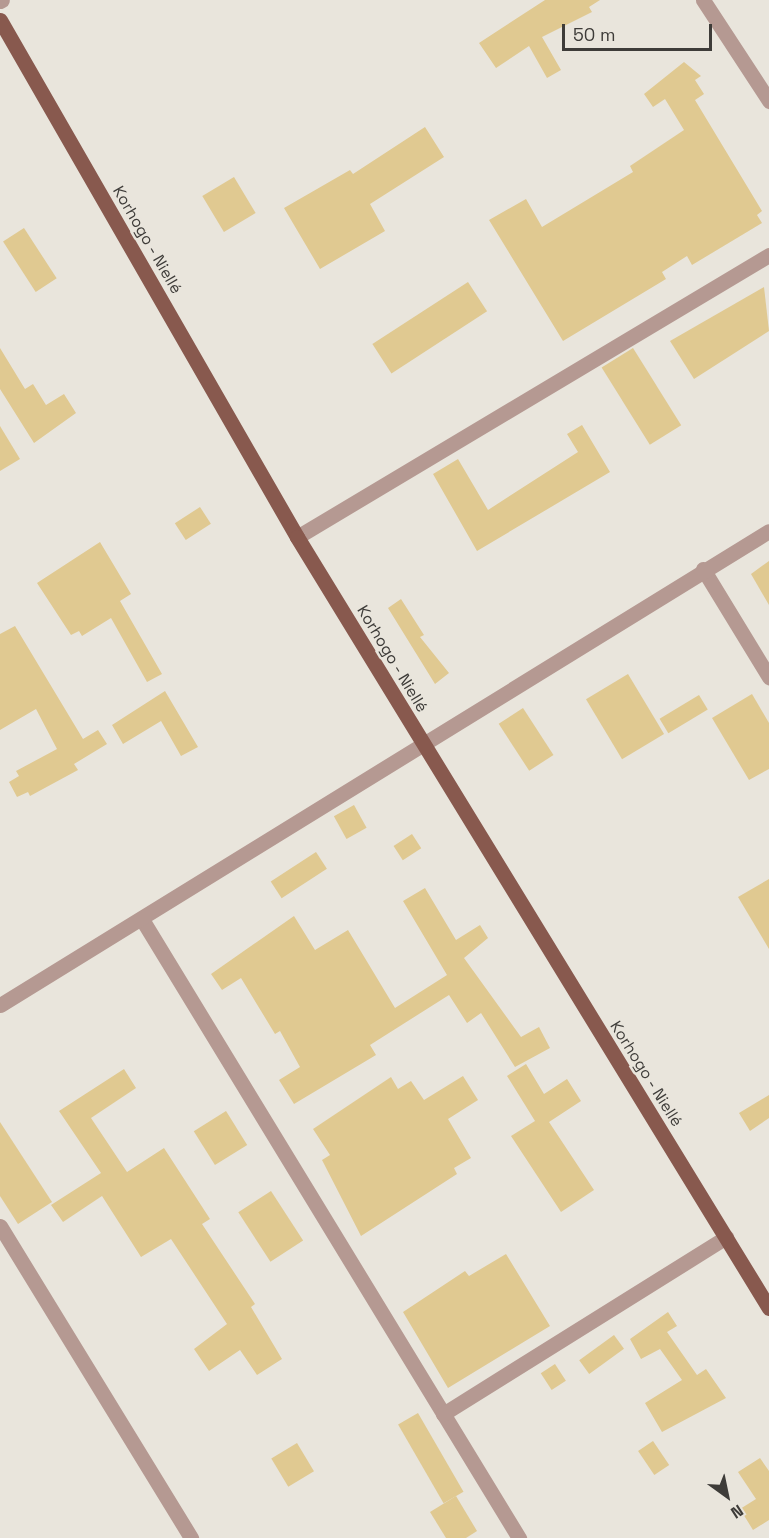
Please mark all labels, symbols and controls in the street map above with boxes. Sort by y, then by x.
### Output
scale bar [565,12,715,50]
text: 50 m [573,23,615,46]
street label: Korhogo - Niellé [108,182,186,298]
street label: Korhogo - Niellé [352,602,432,716]
street label: Korhogo - Niellé [606,1017,686,1131]
north arrow [697,1466,757,1526]
text: N [727,1500,747,1523]

